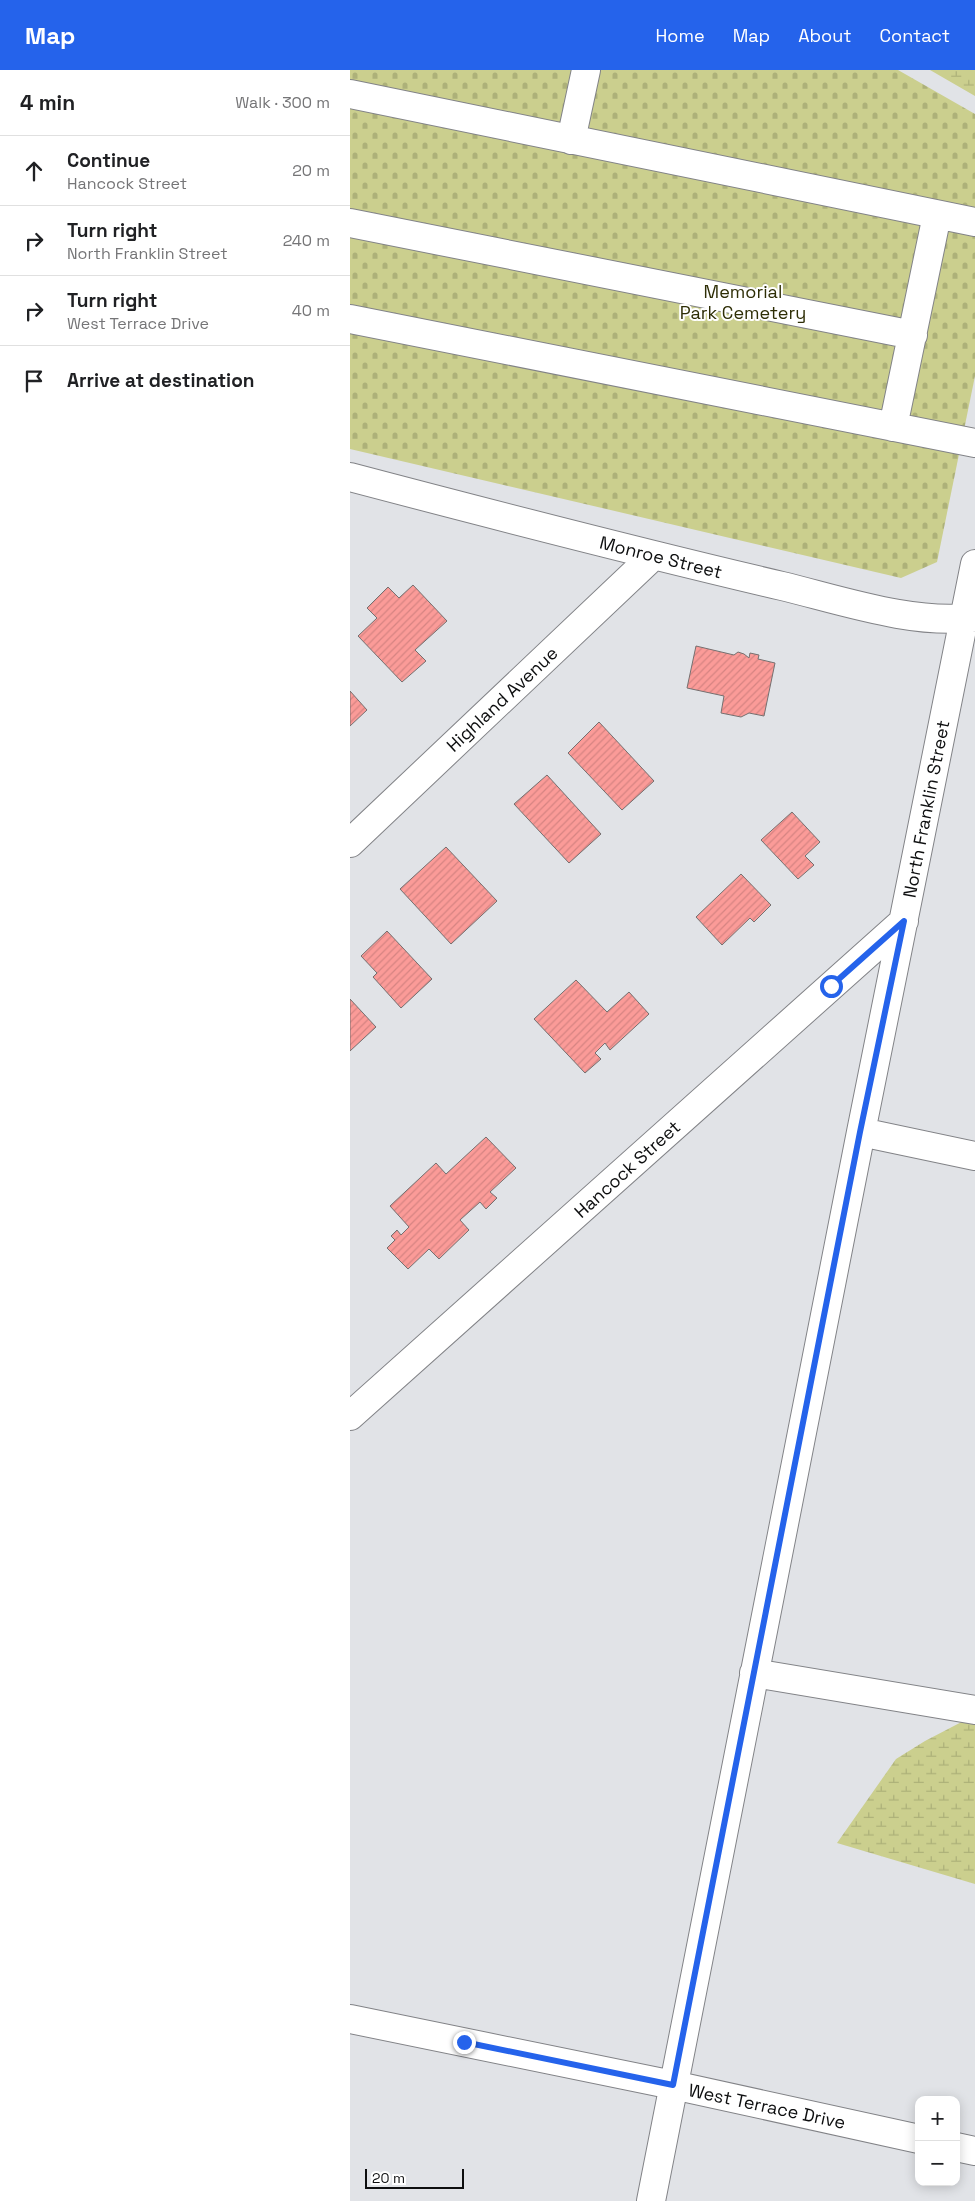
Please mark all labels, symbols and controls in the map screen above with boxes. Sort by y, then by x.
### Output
text: Map [25,20,75,51]
text: Home [656,24,705,47]
text: Map [733,24,770,47]
text: About [798,24,852,47]
text: Contact [880,24,950,47]
text: 4 min [20,89,75,116]
text: Walk · 300 m [235,92,330,113]
text: Continue [67,148,150,173]
icon: ahead [20,157,48,185]
text: 20 m [292,160,330,181]
text: Hancock Street [67,173,187,194]
text: Turn right [67,218,157,243]
icon: right [20,227,48,255]
text: 240 m [283,230,330,251]
text: North Franklin Street [67,243,228,264]
park label: Memorial Park Cemetery [680,280,806,324]
text: Turn right [67,288,157,313]
icon: right [20,297,48,325]
text: 40 m [292,300,330,321]
text: West Terrace Drive [67,313,209,334]
icon: arrive [20,367,48,395]
text: Arrive at destination [67,368,255,393]
street label: Monroe Street [597,531,725,583]
street label: Highland Avenue [441,641,563,757]
street label: North Franklin Street [897,718,955,900]
route start [820,975,843,998]
street label: Hancock Street [569,1115,685,1223]
route end [453,2031,476,2054]
street label: West Terrace Drive [686,2078,848,2134]
map controls [915,2096,960,2186]
button: + [915,2096,960,2141]
button: − [915,2141,960,2186]
scale bar [365,2166,464,2189]
text: 20 m [372,2169,405,2187]

